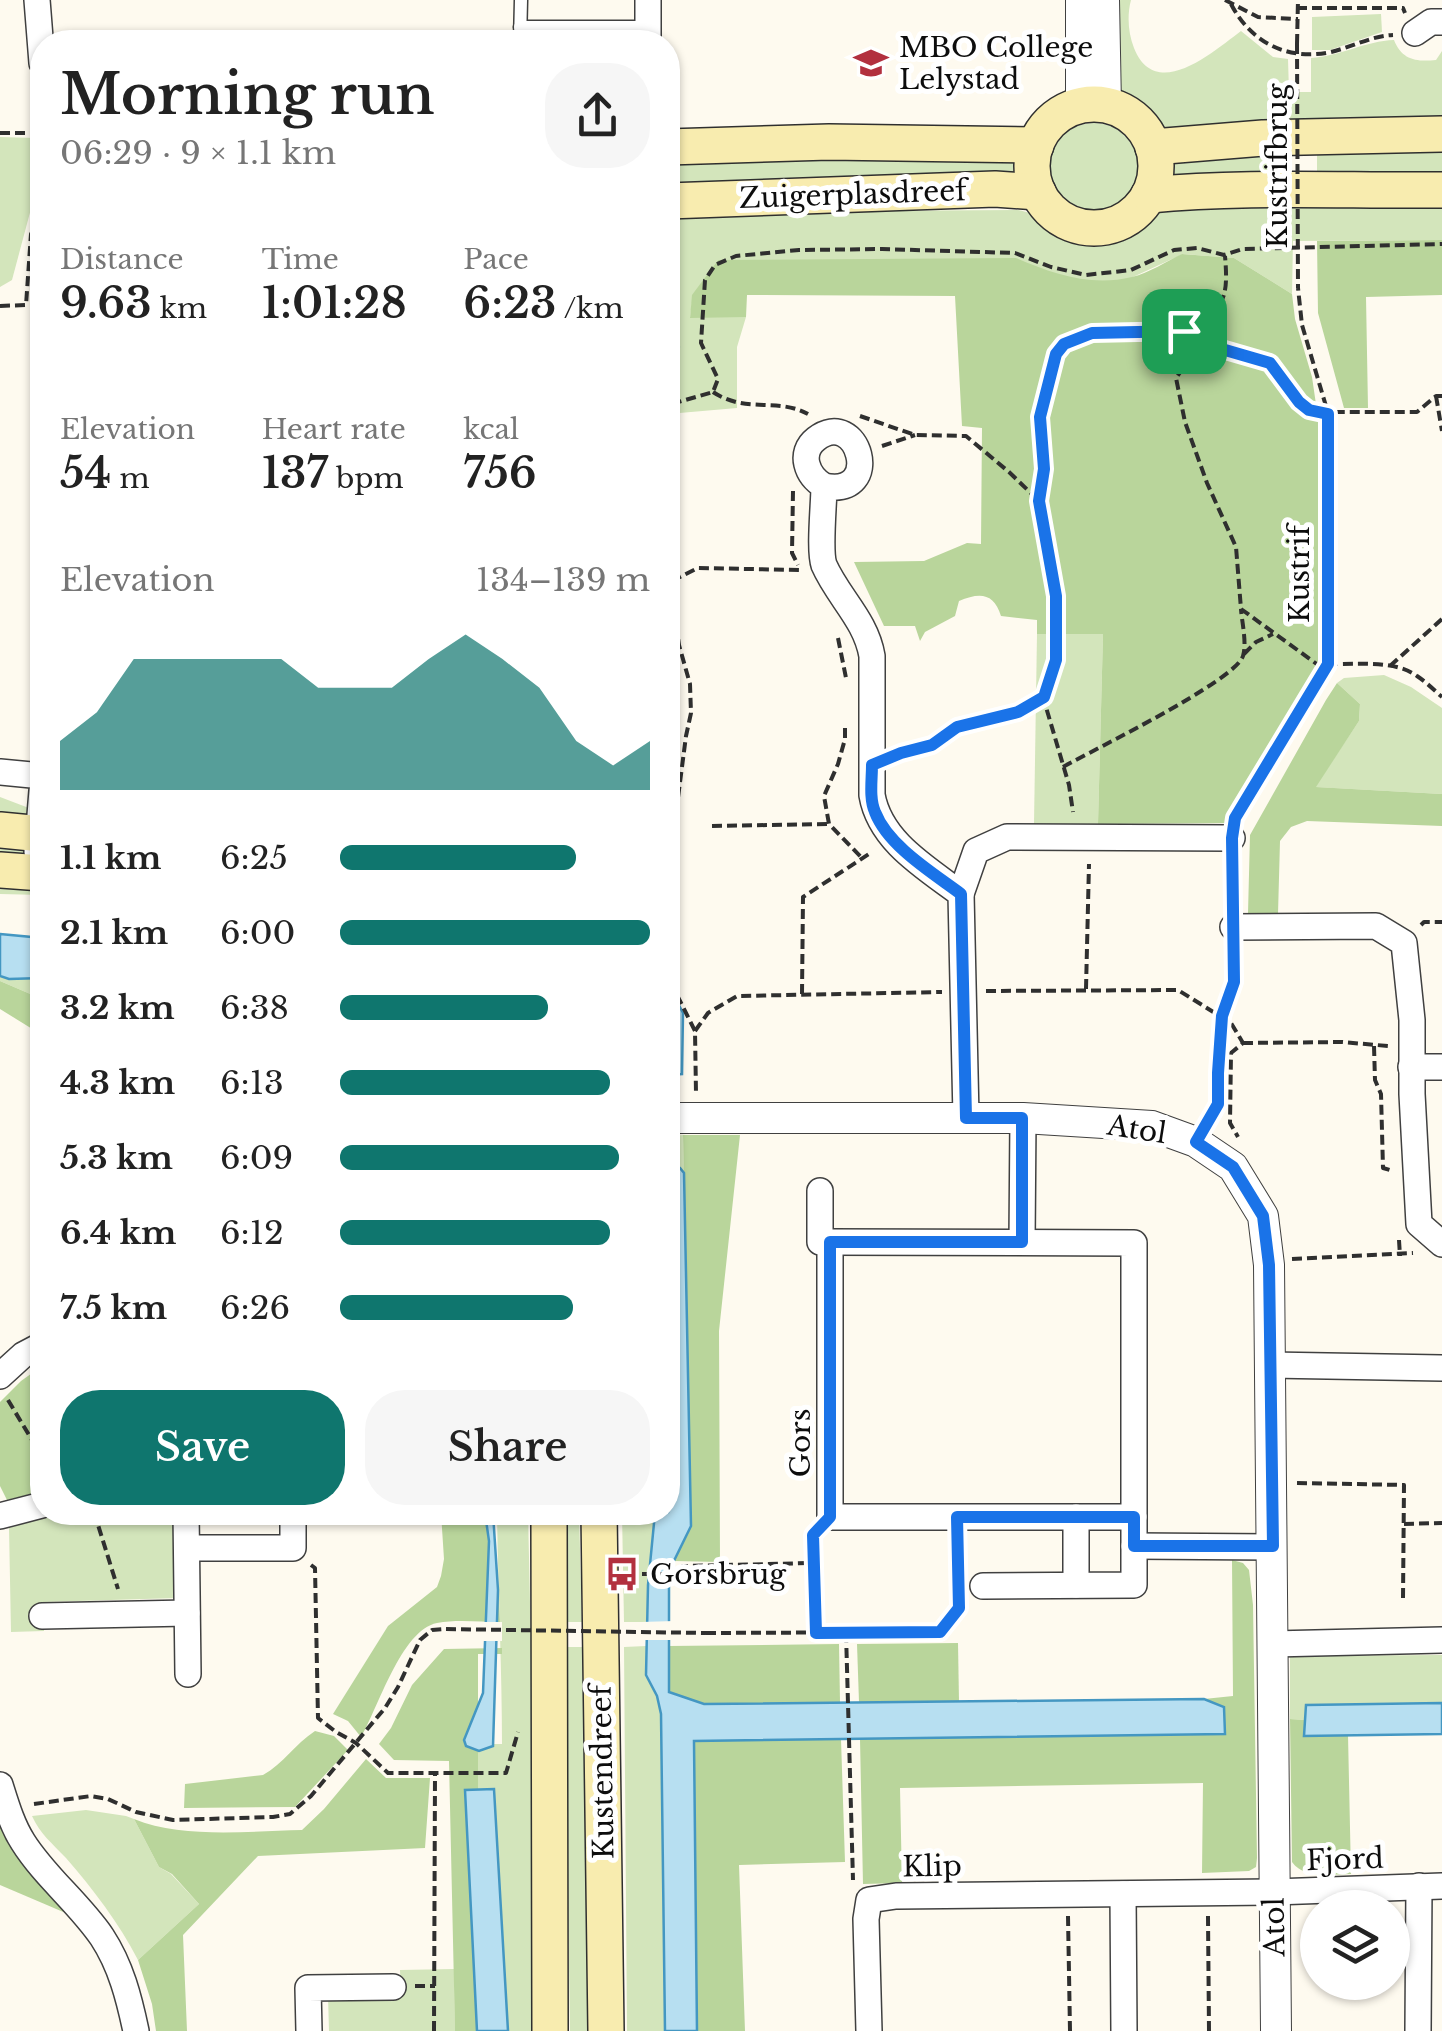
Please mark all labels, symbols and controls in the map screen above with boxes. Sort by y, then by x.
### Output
place label: MBO College Lelystad [899,30,1093,97]
school or university icon: MBO College Lelystad [852,44,890,82]
text: Morning run [60,61,435,129]
button: share [545,63,650,168]
street label: Kustrifbrug [1260,82,1295,249]
text: 06:29 · 9 × 1.1 km [60,133,336,173]
street label: Zuigerplasdreef [739,173,971,216]
text: Distance [60,242,183,277]
text: Time [262,242,339,277]
text: Pace [463,242,529,277]
text: 9.63 [60,277,152,329]
text: 1:01:28 [262,277,407,329]
text: 6:23 [463,277,556,329]
pin [1142,289,1227,374]
text: km [152,291,207,326]
text: /km [556,291,624,326]
icon: arrive [1157,304,1212,359]
text: Elevation [60,412,195,447]
text: Heart rate [262,412,406,447]
text: kcal [463,412,519,447]
text: 54 [60,447,111,499]
text: 137 [262,447,328,499]
text: 756 [463,447,537,499]
text: m [111,461,150,496]
text: bpm [328,461,403,496]
street label: Kustrif [1282,522,1317,623]
text: Elevation [60,560,214,600]
text: 134–139 m [476,560,650,600]
text: 1.1 km [60,838,161,878]
text: 6:25 [220,838,288,878]
text: 2.1 km [60,913,168,953]
text: 6:00 [220,913,295,953]
text: 3.2 km [60,988,175,1028]
text: 6:38 [220,988,289,1028]
text: 4.3 km [60,1063,175,1103]
text: 6:13 [220,1063,284,1103]
street label: Atol [1104,1107,1169,1151]
text: 5.3 km [60,1138,173,1178]
text: 6:09 [220,1138,293,1178]
text: 6.4 km [60,1213,176,1253]
text: 6:12 [220,1213,284,1253]
text: 7.5 km [60,1288,167,1328]
text: 6:26 [220,1288,290,1328]
button: Save [60,1390,345,1505]
button: Share [365,1390,650,1505]
street label: Gors [783,1409,818,1477]
bus stop icon: Gorsbrug [603,1555,641,1593]
place label: Gorsbrug [650,1557,787,1592]
street label: Kustendreef [583,1681,622,1860]
street label: Fjord [1306,1841,1384,1878]
street label: Klip [902,1848,962,1885]
map controls [1300,1890,1410,2000]
button: layers [1300,1890,1410,2000]
street label: Atol [1256,1897,1293,1958]

